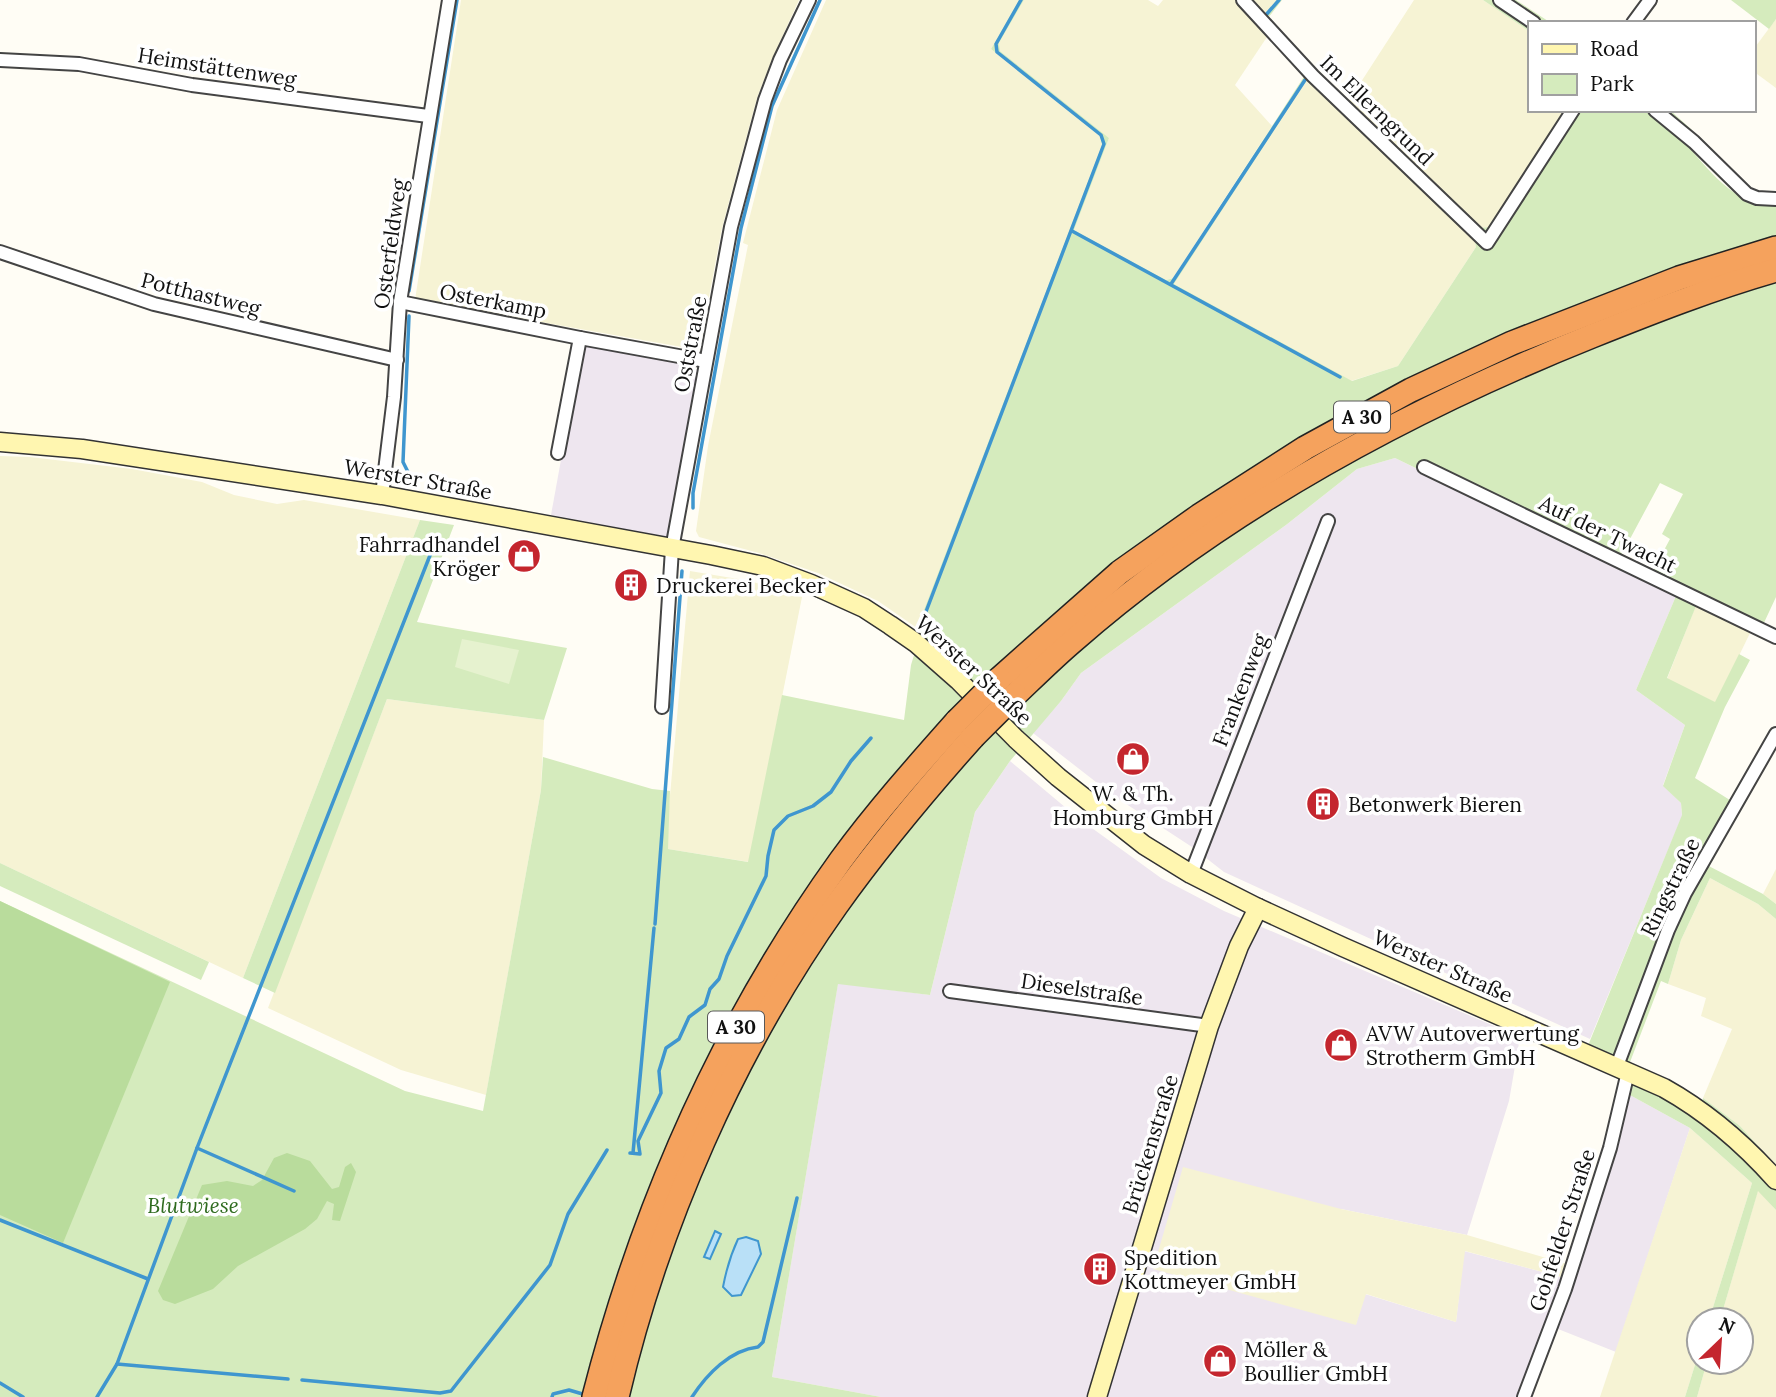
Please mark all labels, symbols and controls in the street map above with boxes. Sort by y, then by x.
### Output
legend [1528,21,1755,112]
text: Road [1590,35,1639,62]
street label: Heimstättenweg [136,41,299,93]
street label: Im Ellerngrund [1315,49,1439,171]
text: Park [1590,70,1634,97]
street label: Osterfeldweg [368,177,413,311]
street label: Potthastweg [138,266,264,322]
street label: Osterkamp [437,277,549,325]
street label: Oststraße [667,293,713,395]
road number: A 30 [1334,402,1390,432]
street label: Werster Straße [342,453,494,505]
street label: Auf der Twacht [1534,489,1682,579]
place label: Fahrradhandel Kröger [359,531,500,582]
shop icon: Fahrradhandel Kröger [505,537,543,575]
building icon: Druckerei Becker [612,566,650,604]
place label: Druckerei Becker [656,572,826,599]
street label: Werster Straße [910,609,1038,731]
street label: Frankenweg [1206,630,1274,750]
shop icon: W. & Th. Homburg GmbH [1114,740,1152,778]
place label: W. & Th. Homburg GmbH [1053,780,1213,831]
building icon: Betonwerk Bieren [1304,785,1342,823]
place label: Betonwerk Bieren [1348,791,1522,818]
street label: Ringstraße [1634,833,1706,941]
street label: Werster Straße [1369,923,1517,1009]
street label: Dieselstraße [1019,967,1145,1011]
road number: A 30 [708,1012,764,1042]
place label: AVW Autoverwertung Strotherm GmbH [1365,1020,1579,1071]
shop icon: AVW Autoverwertung Strotherm GmbH [1322,1026,1360,1064]
street label: Brückenstraße [1116,1071,1184,1217]
street label: Gohfelder Straße [1523,1146,1601,1314]
park label: Blutwiese [147,1192,239,1219]
place label: Spedition Kottmeyer GmbH [1124,1244,1297,1295]
building icon: Spedition Kottmeyer GmbH [1081,1250,1119,1288]
north arrow [1685,1306,1755,1376]
text: N [1715,1312,1739,1340]
place label: Möller & Boullier GmbH [1244,1336,1388,1387]
shop icon: Möller & Boullier GmbH [1201,1342,1239,1380]

